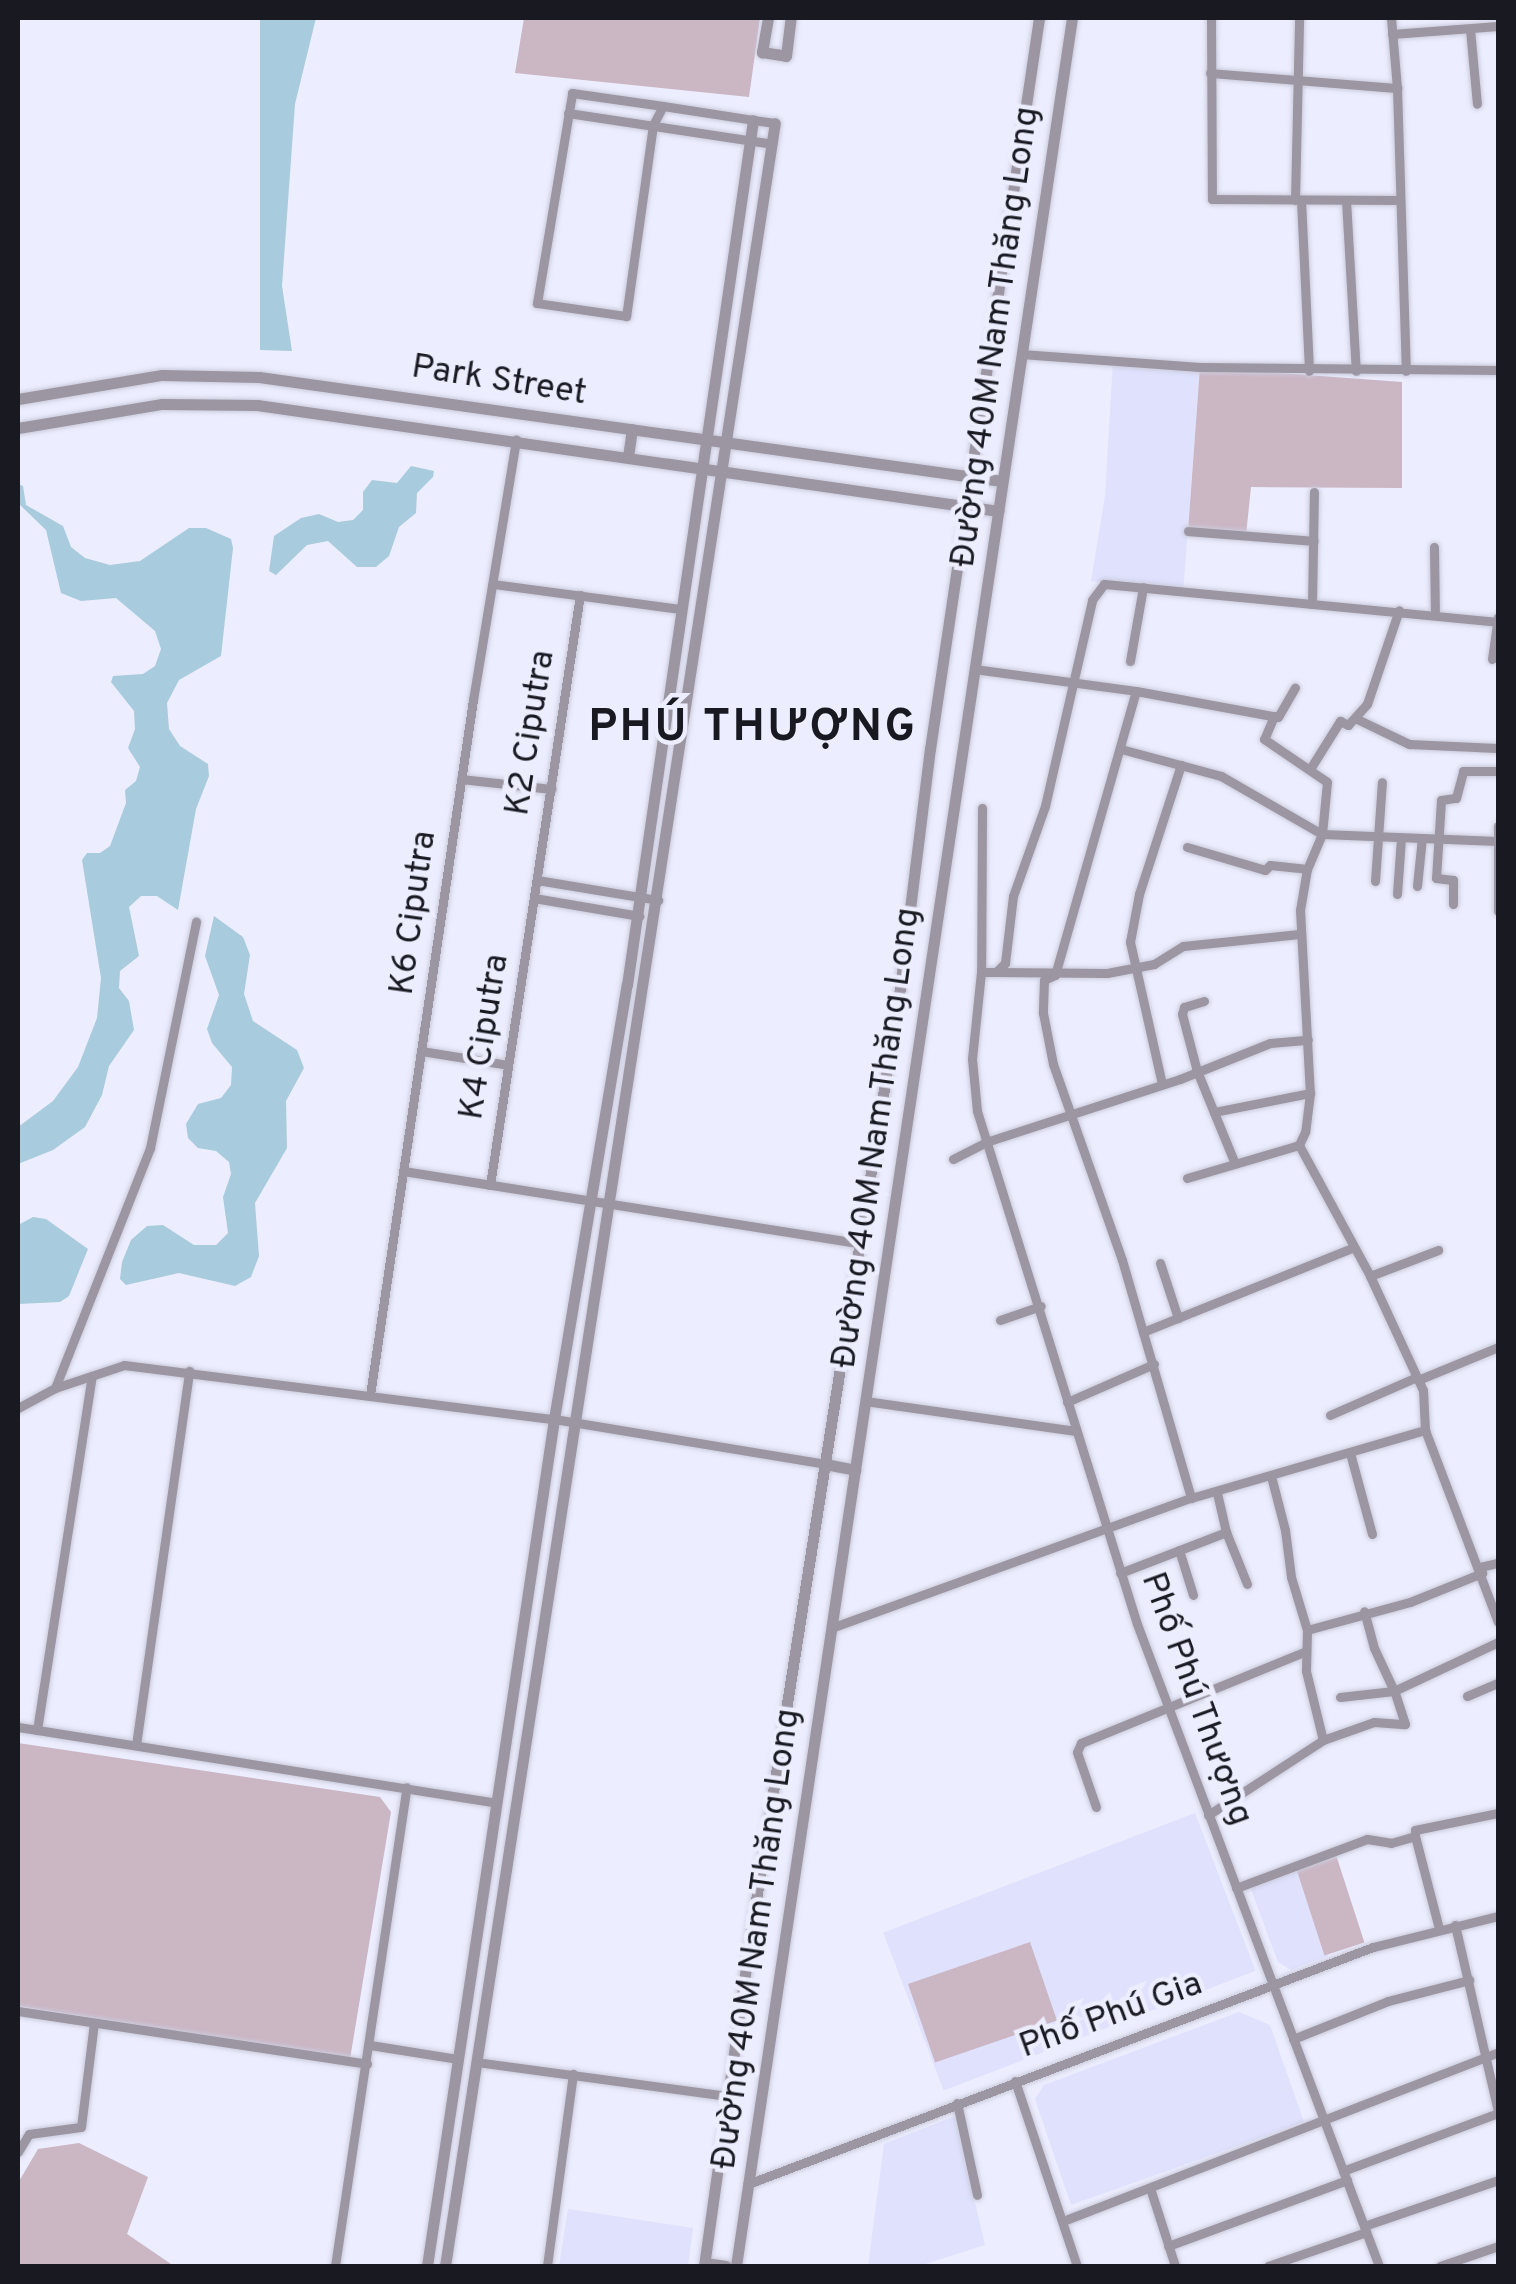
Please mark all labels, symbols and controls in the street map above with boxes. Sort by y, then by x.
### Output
street label: Đường 40M Nam Thăng Long [943,103,1049,571]
street label: Park Street [408,346,590,416]
street label: K2 Ciputra [497,647,565,819]
district label: PHÚ THƯỢNG [588,702,918,756]
street label: K6 Ciputra [382,828,446,998]
street label: Đường 40M Nam Thăng Long [824,904,930,1372]
street label: K4 Ciputra [451,951,519,1123]
street label: Phố Phú Thượng [1131,1566,1261,1832]
street label: Đường 40M Nam Thăng Long [704,1705,810,2173]
street label: Phố Phú Gia [1014,1964,1208,2068]

